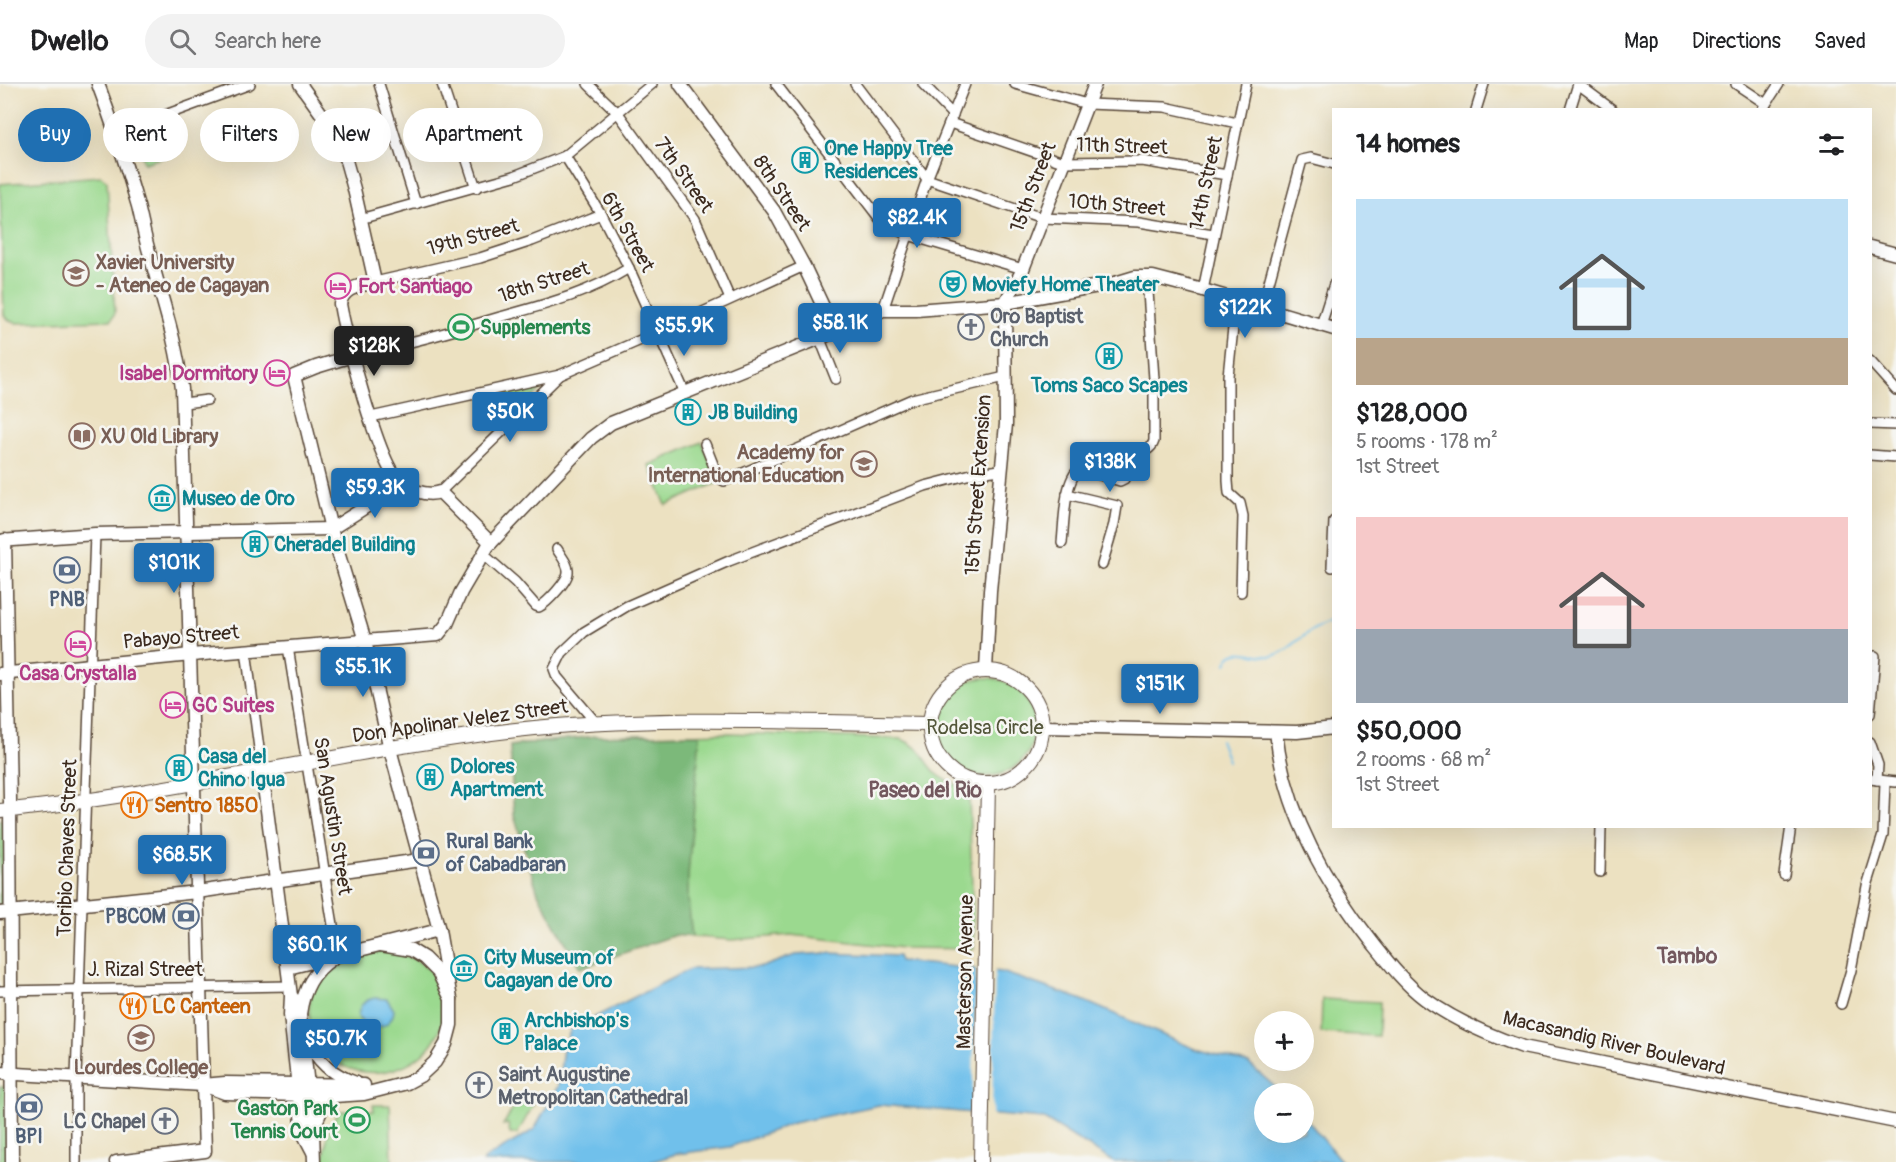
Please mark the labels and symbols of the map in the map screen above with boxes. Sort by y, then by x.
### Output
street label: 7th Street [649,132,720,218]
street label: 11th Street [1076,132,1169,160]
street label: 14th Street [1184,133,1228,232]
place label: One Happy Tree Residences [824,136,954,184]
street label: 15th Street [1004,137,1062,236]
building icon: One Happy Tree Residences [790,145,820,175]
street label: 8th Street [748,150,817,236]
street label: 6th Street [596,188,661,277]
street label: 10th Street [1067,188,1168,222]
pin: $82.4K [868,198,966,249]
street label: 19th Street [424,213,523,261]
place label: Xavier University - Ateneo de Cagayan [96,250,269,298]
street label: 18th Street [495,255,593,308]
school or university icon: Xavier University - Ateneo de Cagayan [61,258,91,288]
theatre icon: Moviefy Home Theater [938,269,968,299]
hotel icon: Fort Santiago [323,271,353,301]
place label: Moviefy Home Theater [972,272,1160,297]
place label: Fort Santiago [358,274,473,299]
pin: $122K [1203,288,1287,339]
pin: $58.1K [791,303,889,354]
place label: Oro Baptist Church [990,304,1084,352]
pin: $55.9K [635,306,733,357]
sports icon: Supplements [446,312,476,342]
church icon: Oro Baptist Church [956,312,986,342]
place label: Supplements [480,315,590,340]
pin: $128K [332,326,416,377]
building icon: Toms Saco Scapes [1094,341,1124,371]
hotel icon: Isabel Dormitory [262,358,292,388]
place label: Isabel Dormitory [119,361,258,386]
place label: Toms Saco Scapes [1030,373,1187,398]
pin: $50K [474,392,546,443]
street label: 15th Street Extension [959,394,997,576]
building icon: JB Building [673,397,703,427]
place label: JB Building [708,400,797,425]
library icon: XU Old Library [67,421,97,451]
place label: XU Old Library [101,424,219,449]
place label: Academy for International Education [648,440,845,488]
pin: $138K [1068,442,1152,493]
school or university icon: Academy for International Education [849,449,879,479]
pin: $59.3K [326,468,424,519]
museum icon: Museo de Oro [147,483,177,513]
place label: Museo de Oro [182,486,295,511]
building icon: Cheradel Building [240,529,270,559]
place label: Cheradel Building [274,532,415,557]
pin: $101K [132,543,216,594]
bank icon: PNB [52,555,82,585]
place label: PNB [49,587,85,612]
street label: Pabayo Street [122,619,241,655]
hotel icon: Casa Crystalla [63,629,93,659]
pin: $55.1K [314,647,412,698]
place label: Casa Crystalla [19,661,137,686]
pin: $151K [1118,664,1202,715]
hotel icon: GC Suites [158,690,188,720]
place label: GC Suites [192,693,274,718]
street label: Don Apolinar Velez Street [351,693,570,749]
park label: Rodelsa Circle [926,715,1044,740]
street label: San Agustin Street [308,735,358,898]
place label: Casa del Chino Igua [198,744,285,792]
building icon: Casa del Chino Igua [164,753,194,783]
place label: Dolores Apartment [450,754,544,802]
street label: Toribio Chaves Street [51,758,83,937]
building icon: Dolores Apartment [415,762,445,792]
district label: Paseo del Rio [868,777,983,804]
restaurant icon: Sentro 1850 [119,790,149,820]
place label: Sentro 1850 [154,793,259,818]
place label: Rural Bank of Cabadbaran [445,829,566,877]
pin: $68.5K [133,835,231,886]
bank icon: Rural Bank of Cabadbaran [411,838,441,868]
street label: Masterson Avenue [951,894,979,1049]
bank icon: PBCOM [171,901,201,931]
place label: PBCOM [105,904,166,929]
pin: $60.1K [268,925,366,976]
district label: Tambo [1656,943,1718,970]
place label: City Museum of Cagayan de Oro [484,945,615,993]
museum icon: City Museum of Cagayan de Oro [449,953,479,983]
street label: J. Rizal Street [87,957,204,982]
restaurant icon: LC Canteen [118,991,148,1021]
place label: LC Canteen [152,994,251,1019]
street label: Macasandig River Boulevard [1500,1005,1728,1081]
place label: Archbishop's Palace [524,1008,629,1056]
building icon: Archbishop's Palace [490,1016,520,1046]
pin: $50.7K [287,1019,385,1070]
school or university icon: Lourdes College [126,1023,156,1053]
place label: Lourdes College [74,1055,209,1080]
place label: Saint Augustine Metropolitan Cathedral [498,1062,688,1110]
church icon: Saint Augustine Metropolitan Cathedral [464,1070,494,1100]
bank icon: BPI [14,1092,44,1122]
place label: Gaston Park Tennis Court [230,1096,339,1144]
sports icon: Gaston Park Tennis Court [342,1105,372,1135]
church icon: LC Chapel [150,1106,180,1136]
place label: LC Chapel [63,1109,146,1134]
place label: BPI [15,1124,43,1149]

